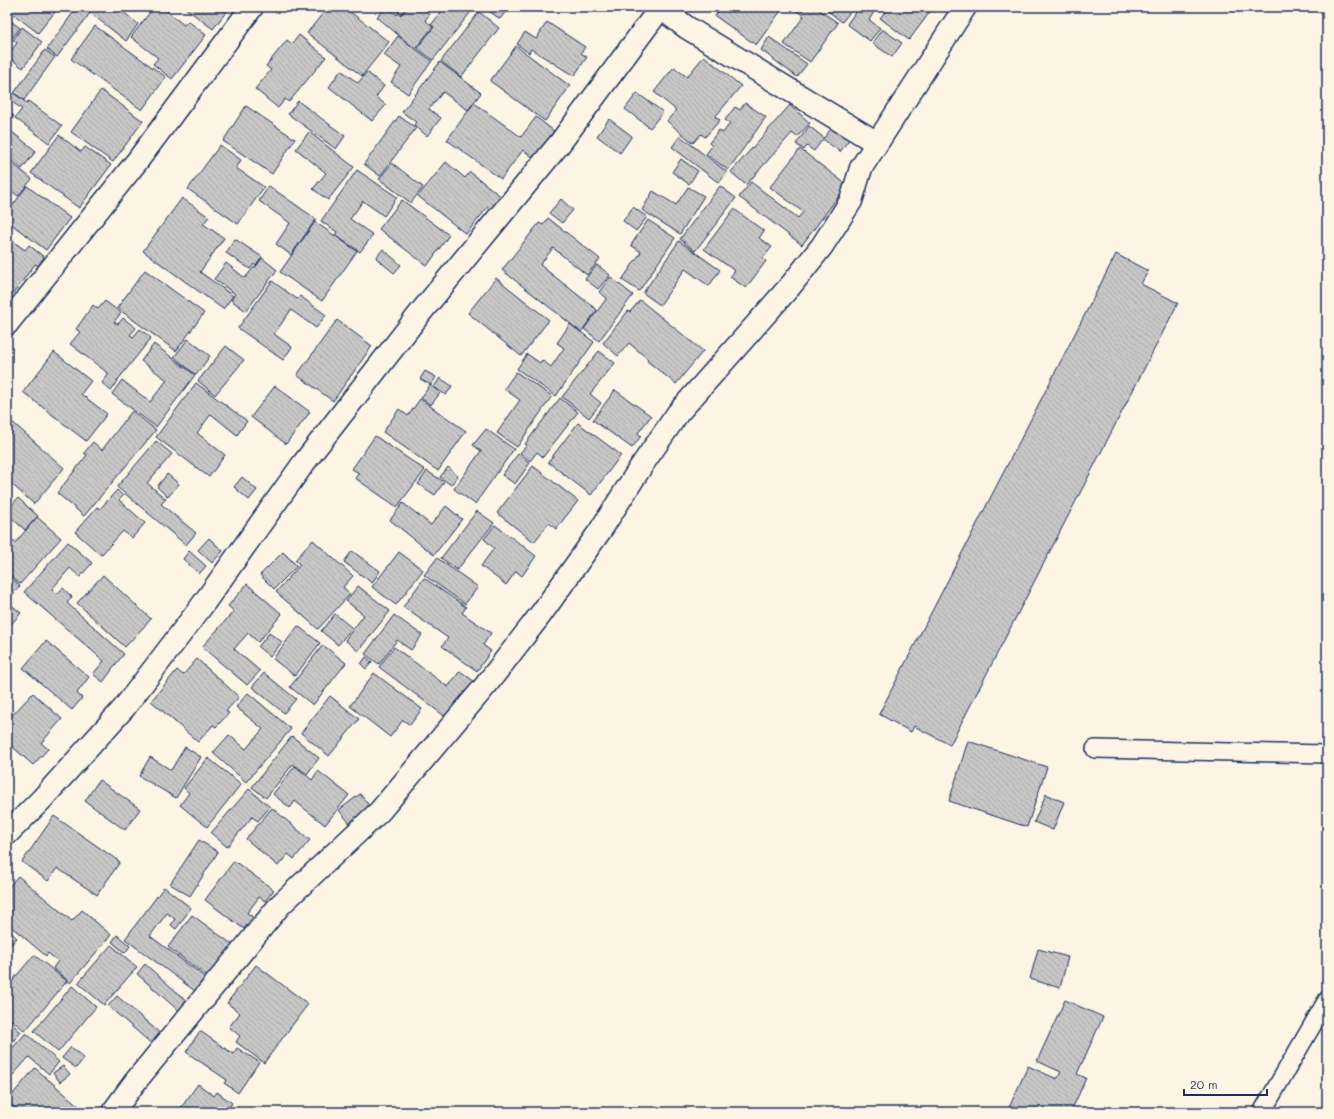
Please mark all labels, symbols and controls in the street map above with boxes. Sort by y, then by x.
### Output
scale bar [1184,1071,1267,1097]
text: 20 m [1190,1076,1218,1092]

